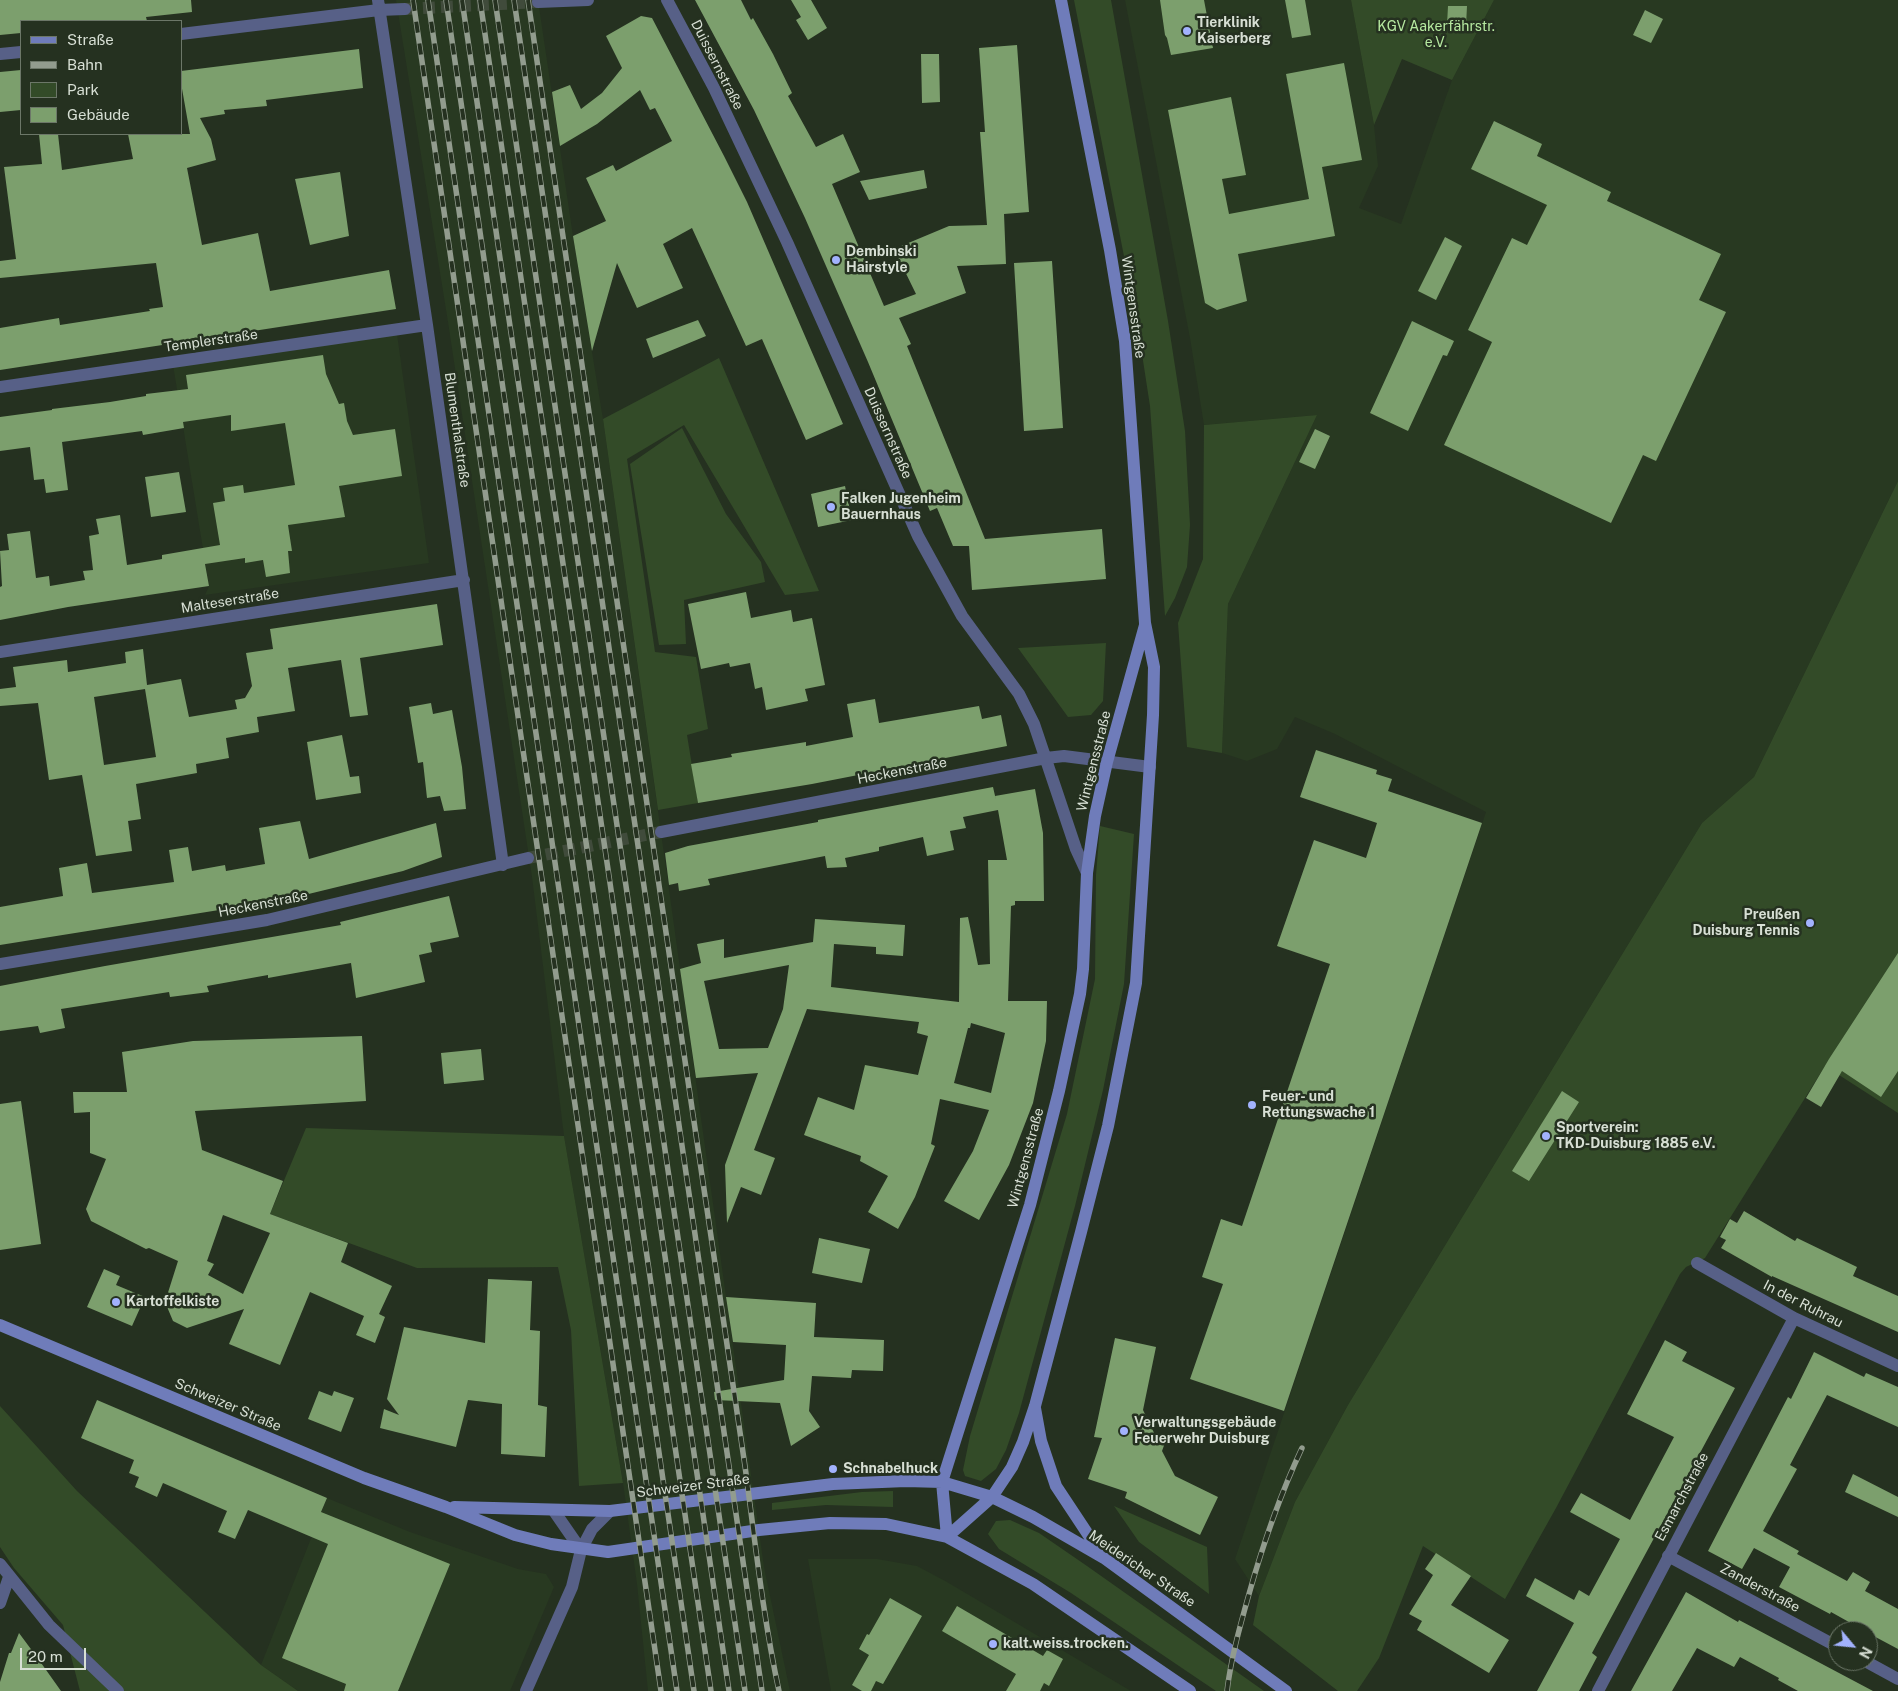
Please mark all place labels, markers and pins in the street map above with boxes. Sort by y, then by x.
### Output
place label: Tierklinik Kaiserberg [1197,15,1271,48]
marker: Tierklinik Kaiserberg [1181,25,1193,37]
place label: Dembinski Hairstyle [846,244,916,276]
marker: Dembinski Hairstyle [830,254,842,266]
place label: Falken Jugenheim Bauernhaus [841,491,961,524]
marker: Falken Jugenheim Bauernhaus [825,501,837,513]
place label: Preußen Duisburg Tennis [1693,907,1800,940]
marker: Preußen Duisburg Tennis [1804,917,1816,929]
place label: Feuer- und Rettungswache 1 [1262,1089,1375,1122]
marker: Feuer- und Rettungswache 1 [1246,1099,1258,1111]
place label: Sportverein: TKD-Duisburg 1885 e.V. [1556,1120,1715,1152]
marker: Sportverein: TKD-Duisburg 1885 e.V. [1540,1130,1552,1142]
place label: Kartoffelkiste [126,1294,219,1310]
marker: Kartoffelkiste [110,1296,122,1308]
place label: Verwaltungsgebäude Feuerwehr Duisburg [1134,1415,1276,1448]
marker: Verwaltungsgebäude Feuerwehr Duisburg [1118,1425,1130,1437]
place label: Schnabelhuck [843,1461,938,1477]
marker: Schnabelhuck [827,1463,839,1475]
place label: kalt.weiss.trocken. [1003,1636,1129,1652]
marker: kalt.weiss.trocken. [987,1638,999,1650]

